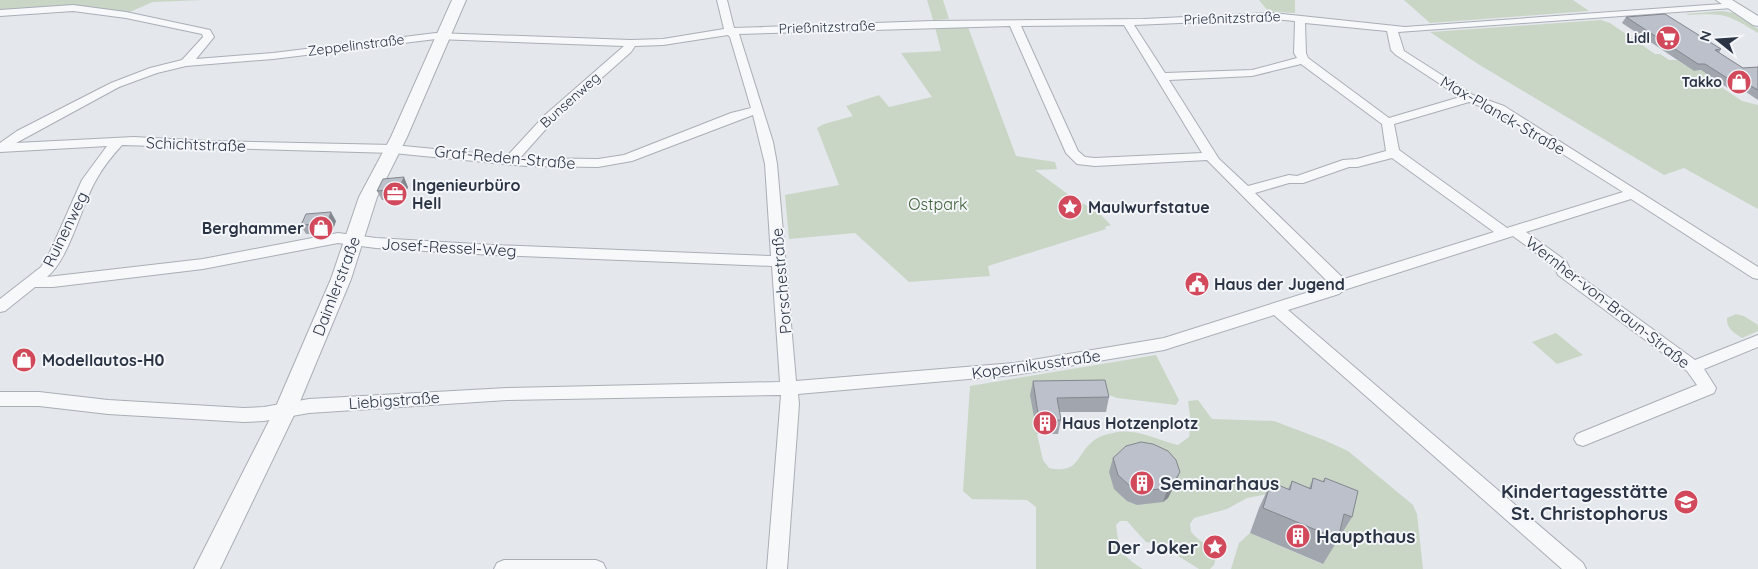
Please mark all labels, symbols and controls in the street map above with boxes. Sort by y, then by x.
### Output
street label: Prießnitzstraße [1183,7,1281,29]
north arrow [1693,15,1743,65]
street label: Prießnitzstraße [778,16,876,38]
supermarket icon: Lidl [1655,25,1681,51]
place label: Lidl [1626,29,1650,47]
text: N [1695,29,1716,44]
street label: Zeppelinstraße [307,30,406,60]
street label: Bunsenweg [536,68,604,132]
shop icon: Takko [1726,69,1752,95]
street label: Max-Planck-Straße [1437,71,1569,159]
place label: Takko [1682,73,1722,91]
street label: Schichtstraße [146,132,246,156]
street label: Graf-Reden-Straße [434,141,576,173]
place label: Ingenieurbüro Hell [412,175,520,213]
office icon: Ingenieurbüro Hell [382,181,408,207]
street label: Ruinenweg [38,188,92,270]
park label: Ostpark [908,194,968,214]
place icon: Maulwurfstatue [1057,194,1083,220]
place label: Maulwurfstatue [1088,197,1210,217]
shop icon: Berghammer [308,215,334,241]
place label: Berghammer [202,218,304,238]
street label: Porschestraße [766,227,796,335]
street label: Wernher-von-Braun-Straße [1522,232,1694,372]
street label: Daimlerstraße [308,233,364,339]
street label: Josef-Ressel-Weg [381,233,517,261]
public building icon: Haus der Jugend [1184,271,1210,297]
place label: Haus der Jugend [1214,274,1345,294]
street label: Kopernikusstraße [970,345,1102,383]
shop icon: Modellautos-H0 [11,347,37,373]
place label: Modellautos-H0 [42,350,164,370]
street label: Liebigstraße [348,387,440,413]
building icon: Haus Hotzenplotz [1032,410,1058,436]
place label: Haus Hotzenplotz [1062,413,1198,433]
building icon: Seminarhaus [1129,470,1155,496]
place label: Seminarhaus [1160,471,1279,495]
place label: Kindertagesstätte St. Christophorus [1501,479,1668,525]
school or university icon: Kindertagesstätte St. Christophorus [1673,489,1699,515]
building icon: Haupthaus [1285,523,1311,549]
place label: Haupthaus [1316,524,1415,548]
place icon: Der Joker [1202,534,1228,560]
place label: Der Joker [1107,535,1198,559]

